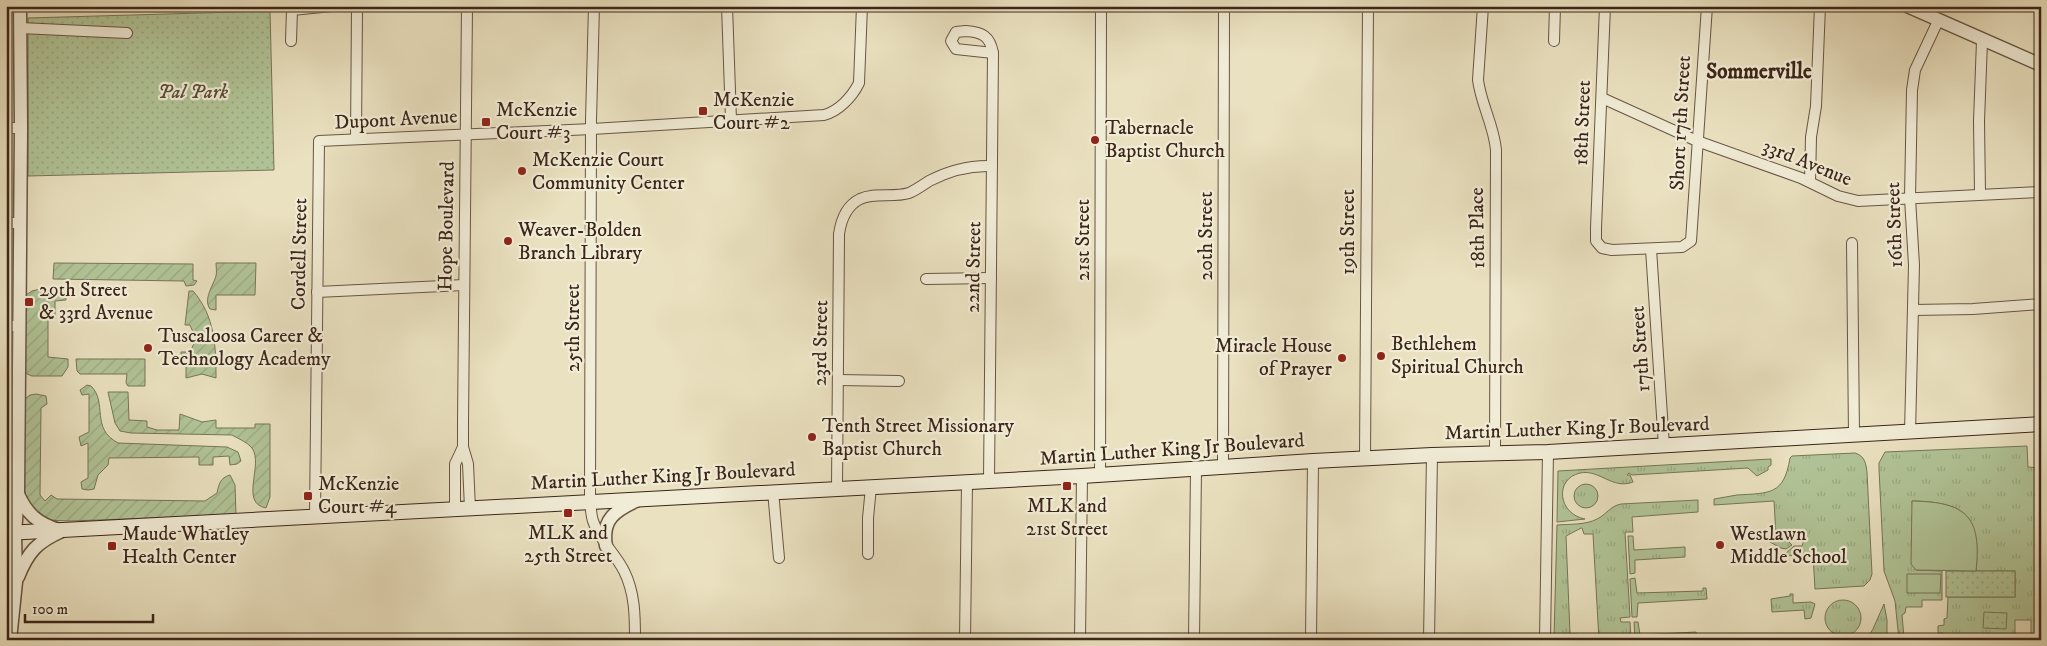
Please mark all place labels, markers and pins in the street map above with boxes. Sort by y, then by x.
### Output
place label: McKenzie Court #2 [713,88,794,136]
place label: McKenzie Court #3 [496,98,577,146]
marker: McKenzie Court #2 [697,105,709,117]
marker: McKenzie Court #3 [480,116,492,128]
place label: Tabernacle Baptist Church [1105,116,1225,164]
marker: Tabernacle Baptist Church [1089,134,1101,146]
place label: McKenzie Court Community Center [532,148,685,196]
marker: McKenzie Court Community Center [516,165,528,177]
place label: Weaver-Bolden Branch Library [517,218,642,266]
marker: Weaver-Bolden Branch Library [502,235,514,247]
place label: 29th Street & 33rd Avenue [39,278,153,326]
marker: 29th Street & 33rd Avenue [23,296,35,308]
place label: Tuscaloosa Career & Technology Academy [158,324,331,372]
place label: Bethlehem Spiritual Church [1391,332,1524,380]
place label: Miracle House of Prayer [1215,334,1333,382]
marker: Tuscaloosa Career & Technology Academy [142,342,154,354]
marker: Bethlehem Spiritual Church [1375,350,1387,362]
marker: Miracle House of Prayer [1336,352,1348,364]
place label: Tenth Street Missionary Baptist Church [822,414,1015,462]
marker: Tenth Street Missionary Baptist Church [806,431,818,443]
place label: McKenzie Court #4 [318,472,399,520]
marker: MLK and 21st Street [1061,480,1073,492]
marker: McKenzie Court #4 [302,490,314,502]
place label: MLK and 21st Street [1026,494,1108,542]
marker: MLK and 25th Street [562,507,574,519]
place label: MLK and 25th Street [524,521,612,569]
place label: Maude Whatley Health Center [122,522,249,570]
place label: Westlawn Middle School [1729,522,1847,570]
marker: Westlawn Middle School [1714,539,1726,551]
marker: Maude Whatley Health Center [106,540,118,552]

